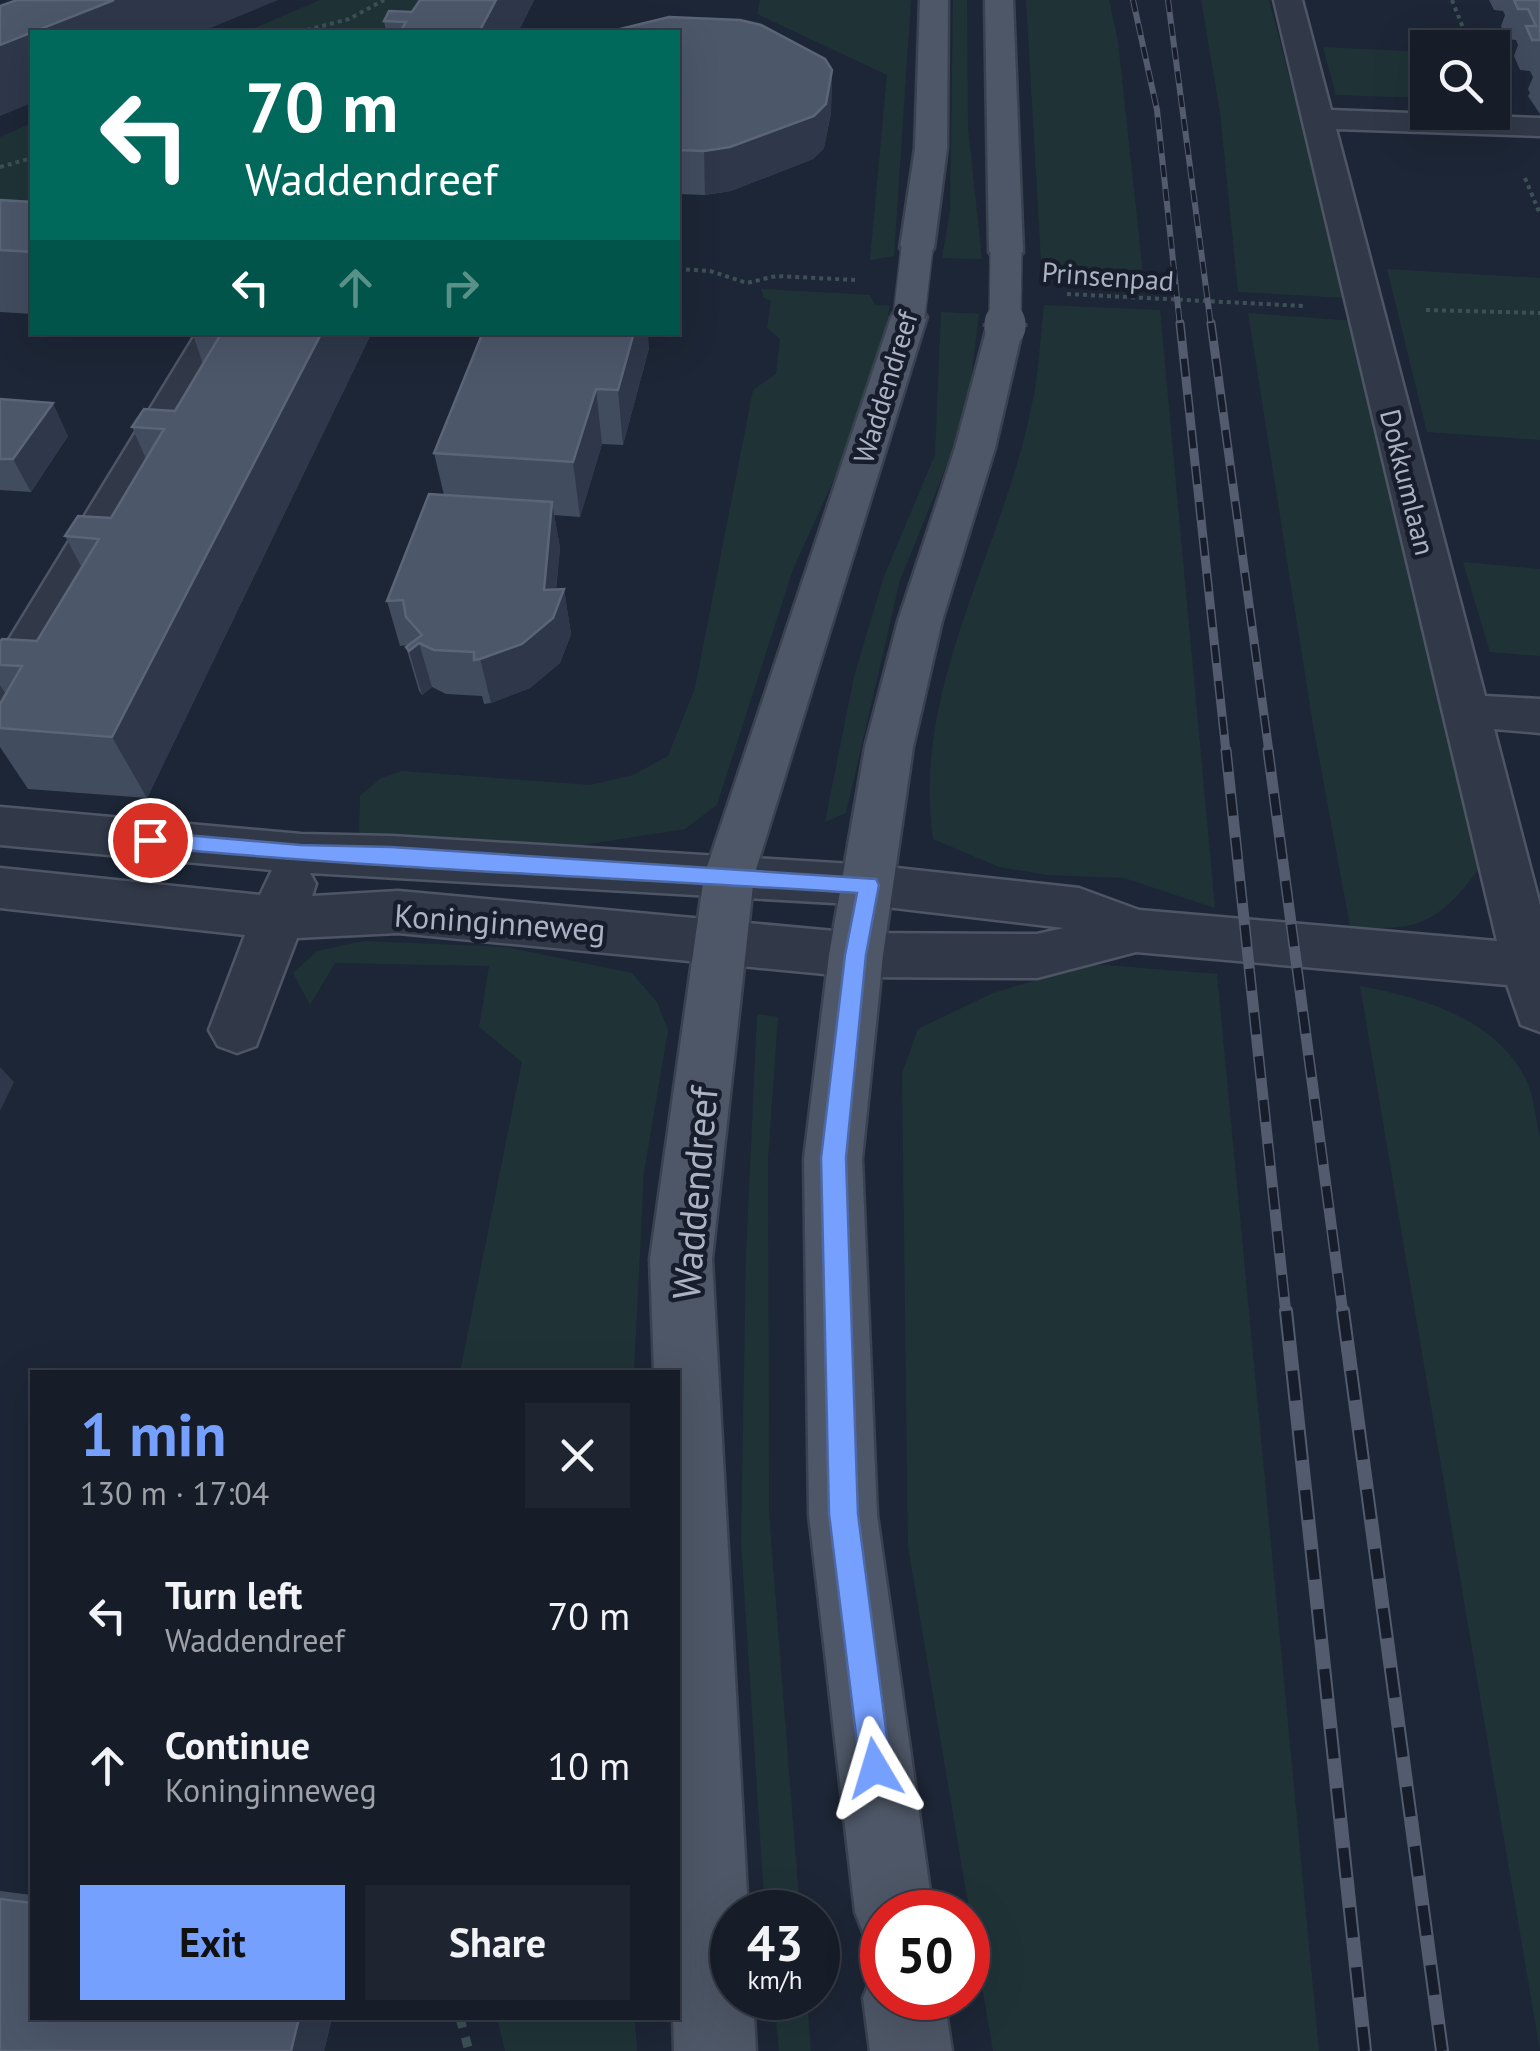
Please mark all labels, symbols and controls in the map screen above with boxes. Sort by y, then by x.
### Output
map controls [1410,30,1510,130]
button: search [1410,30,1510,130]
text: 70 m [245,61,398,151]
icon: left [80,70,210,200]
text: Waddendreef [245,149,498,207]
street label: Prinsenpad [1041,253,1175,299]
icon: left [223,260,278,315]
icon: ahead [328,260,383,315]
icon: right [433,260,488,315]
street label: Waddendreef [844,305,926,468]
street label: Dokkumlaan [1372,405,1444,559]
pin [108,798,193,883]
icon: arrive [123,813,178,868]
street label: Koninginneweg [393,894,607,950]
street label: Waddendreef [660,1083,728,1301]
text: 1 min [80,1395,226,1473]
button: close [525,1403,630,1508]
text: 130 m · 17:04 [80,1472,269,1514]
text: Turn left [165,1570,302,1619]
icon: left [80,1588,135,1643]
text: 70 m [548,1591,630,1640]
text: Waddendreef [165,1619,345,1661]
position arrow [823,1716,927,1820]
text: Continue [165,1720,310,1769]
icon: ahead [80,1738,135,1793]
text: 10 m [548,1741,630,1790]
text: Koninginneweg [165,1769,377,1811]
button: Exit [80,1885,345,2000]
button: Share [365,1885,630,2000]
speed limit sign: 50 [860,1890,990,2020]
text: 43 [747,1910,803,1975]
text: km/h [748,1964,802,1996]

